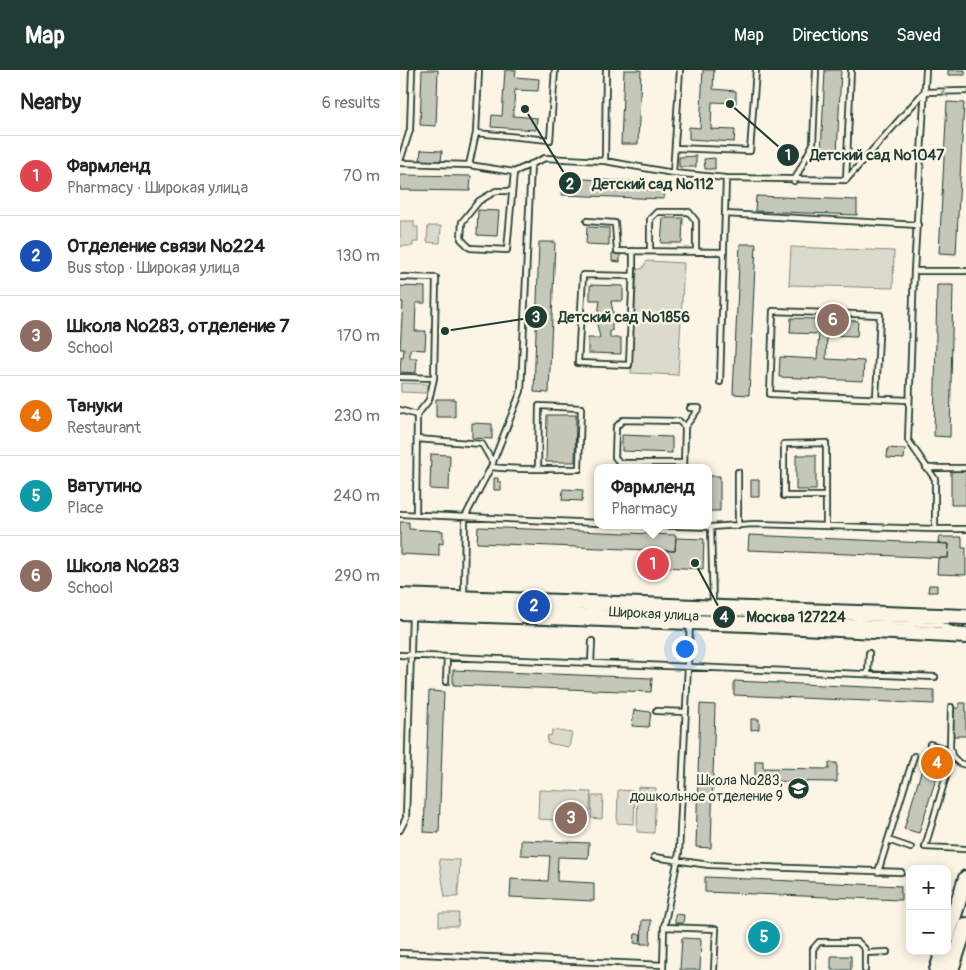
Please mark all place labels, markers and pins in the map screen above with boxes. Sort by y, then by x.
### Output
callout: Детский сад №1047 [775,140,954,170]
callout: Детский сад №112 [557,168,724,198]
pin: 6 [817,301,849,339]
callout: Детский сад №1856 [524,302,700,332]
pin: 1 [637,545,669,583]
pin: 2 [518,587,550,625]
callout: Москва 127224 [711,602,856,632]
pin: 4 [921,744,953,782]
place label: Школа №283, дошкольное отделение 9 [630,772,783,805]
school or university icon: Школа №283, дошкольное отделение 9 [787,776,811,800]
pin: 3 [555,799,587,837]
pin: 5 [748,918,780,956]

